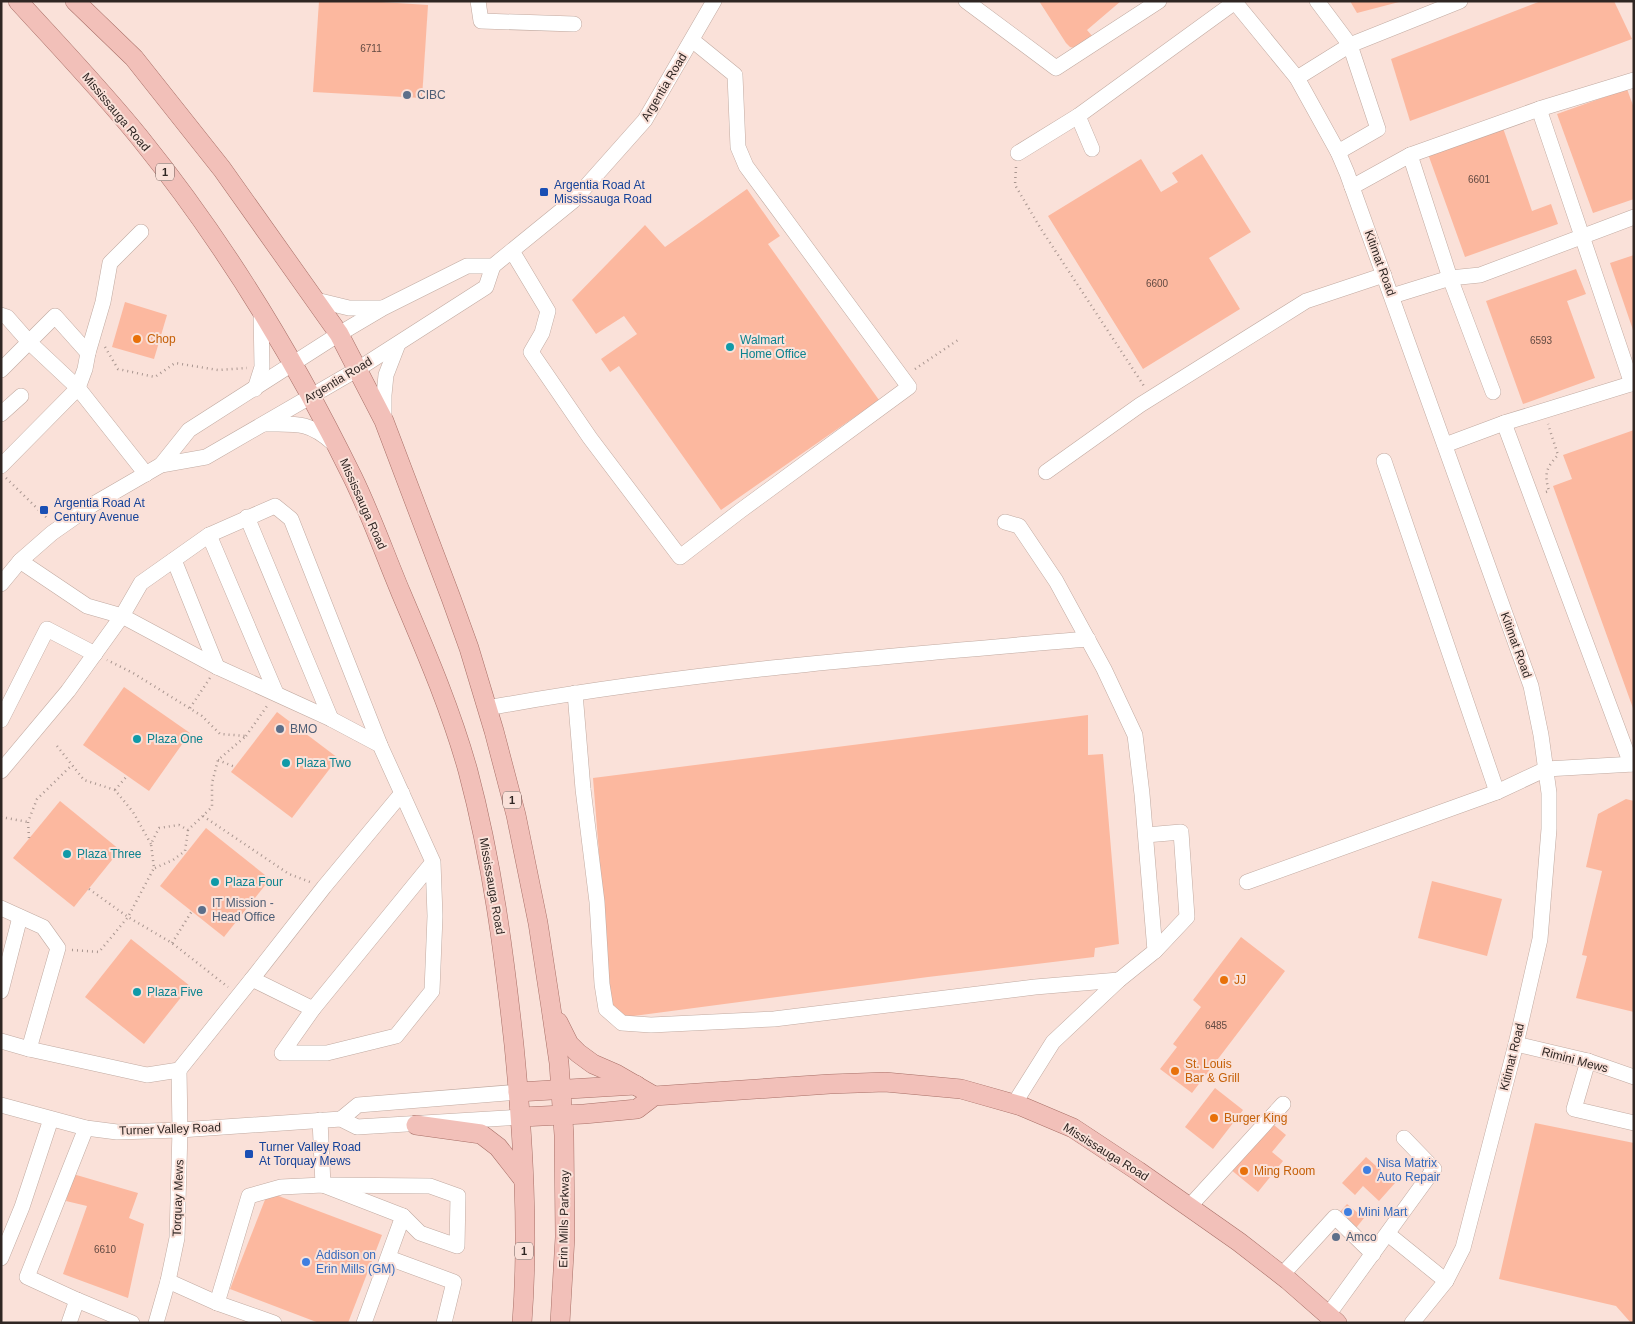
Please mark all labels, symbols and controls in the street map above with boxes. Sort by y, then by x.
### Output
house number: 6711 [360,43,382,54]
street label: Argentia Road [638,51,690,123]
street label: Mississauga Road [79,70,153,154]
place label: CIBC [417,88,446,102]
marker: CIBC [401,89,413,101]
road number: 1 [156,163,174,180]
house number: 6601 [1468,174,1491,185]
place label: Argentia Road At Mississauga Road [554,178,652,206]
marker: Argentia Road At Mississauga Road [538,186,550,198]
street label: Kitimat Road [1362,228,1398,298]
house number: 6600 [1146,278,1169,289]
place label: Chop [147,332,176,346]
marker: Chop [131,333,143,345]
place label: Walmart Home Office [740,333,807,361]
house number: 6593 [1530,335,1553,346]
marker: Walmart Home Office [724,341,736,353]
street label: Argentia Road [302,354,374,406]
street label: Mississauga Road [337,456,389,552]
place label: Argentia Road At Century Avenue [54,496,145,524]
marker: Argentia Road At Century Avenue [38,504,50,516]
street label: Kitimat Road [1498,610,1534,680]
place label: BMO [290,722,317,736]
marker: BMO [274,723,286,735]
place label: Plaza One [147,732,203,746]
marker: Plaza One [131,733,143,745]
place label: Plaza Two [296,756,351,770]
marker: Plaza Two [280,757,292,769]
road number: 1 [503,792,521,808]
street label: Mississauga Road [477,837,507,935]
place label: Plaza Three [77,847,142,861]
marker: Plaza Three [61,848,73,860]
place label: Plaza Four [225,875,283,889]
marker: Plaza Four [209,876,221,888]
place label: IT Mission - Head Office [212,896,275,924]
marker: IT Mission - Head Office [196,904,208,916]
place label: JJ [1234,973,1246,987]
marker: JJ [1218,974,1230,986]
place label: Plaza Five [147,985,203,999]
marker: Plaza Five [131,986,143,998]
house number: 6485 [1205,1020,1228,1031]
street label: Kitimat Road [1497,1022,1527,1092]
street label: Rimini Mews [1540,1044,1610,1076]
place label: St. Louis Bar & Grill [1185,1057,1240,1085]
marker: St. Louis Bar & Grill [1169,1065,1181,1077]
place label: Burger King [1224,1111,1287,1125]
marker: Burger King [1208,1112,1220,1124]
street label: Turner Valley Road [119,1120,221,1138]
street label: Mississauga Road [1061,1120,1151,1184]
place label: Turner Valley Road At Torquay Mews [259,1140,361,1168]
marker: Turner Valley Road At Torquay Mews [243,1148,255,1160]
place label: Nisa Matrix Auto Repair [1377,1156,1440,1184]
street label: Torquay Mews [170,1159,186,1237]
place label: Ming Room [1254,1164,1315,1178]
marker: Nisa Matrix Auto Repair [1361,1164,1373,1176]
marker: Ming Room [1238,1165,1250,1177]
street label: Erin Mills Parkway [556,1170,572,1268]
place label: Mini Mart [1358,1205,1408,1219]
marker: Mini Mart [1342,1206,1354,1218]
place label: Amco [1346,1230,1377,1244]
marker: Amco [1330,1231,1342,1243]
road number: 1 [515,1242,533,1260]
house number: 6610 [94,1244,117,1255]
place label: Addison on Erin Mills (GM) [316,1248,395,1276]
marker: Addison on Erin Mills (GM) [300,1256,312,1268]

